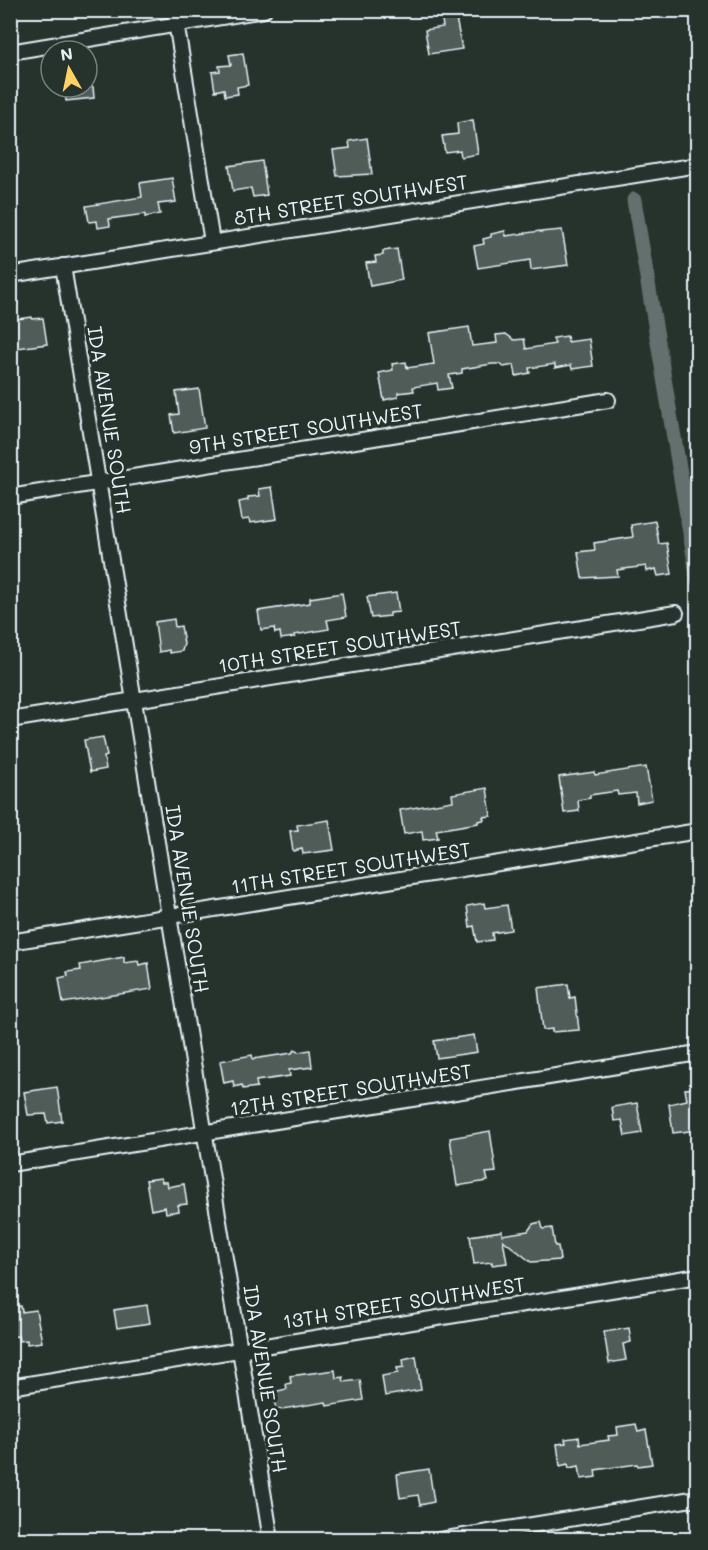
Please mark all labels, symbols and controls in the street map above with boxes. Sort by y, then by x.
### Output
north arrow [39,39,99,99]
text: N [59,42,74,65]
street label: 8TH STREET SOUTHWEST [232,168,470,230]
street label: IDA AVENUE SOUTH [82,324,138,516]
street label: 9TH STREET SOUTHWEST [187,397,425,459]
street label: 10TH STREET SOUTHWEST [216,614,463,678]
street label: IDA AVENUE SOUTH [160,803,216,995]
street label: 11TH STREET SOUTHWEST [229,835,473,899]
street label: 12TH STREET SOUTHWEST [228,1057,474,1121]
street label: 13TH STREET SOUTHWEST [281,1270,527,1334]
street label: IDA AVENUE SOUTH [238,1283,294,1475]

